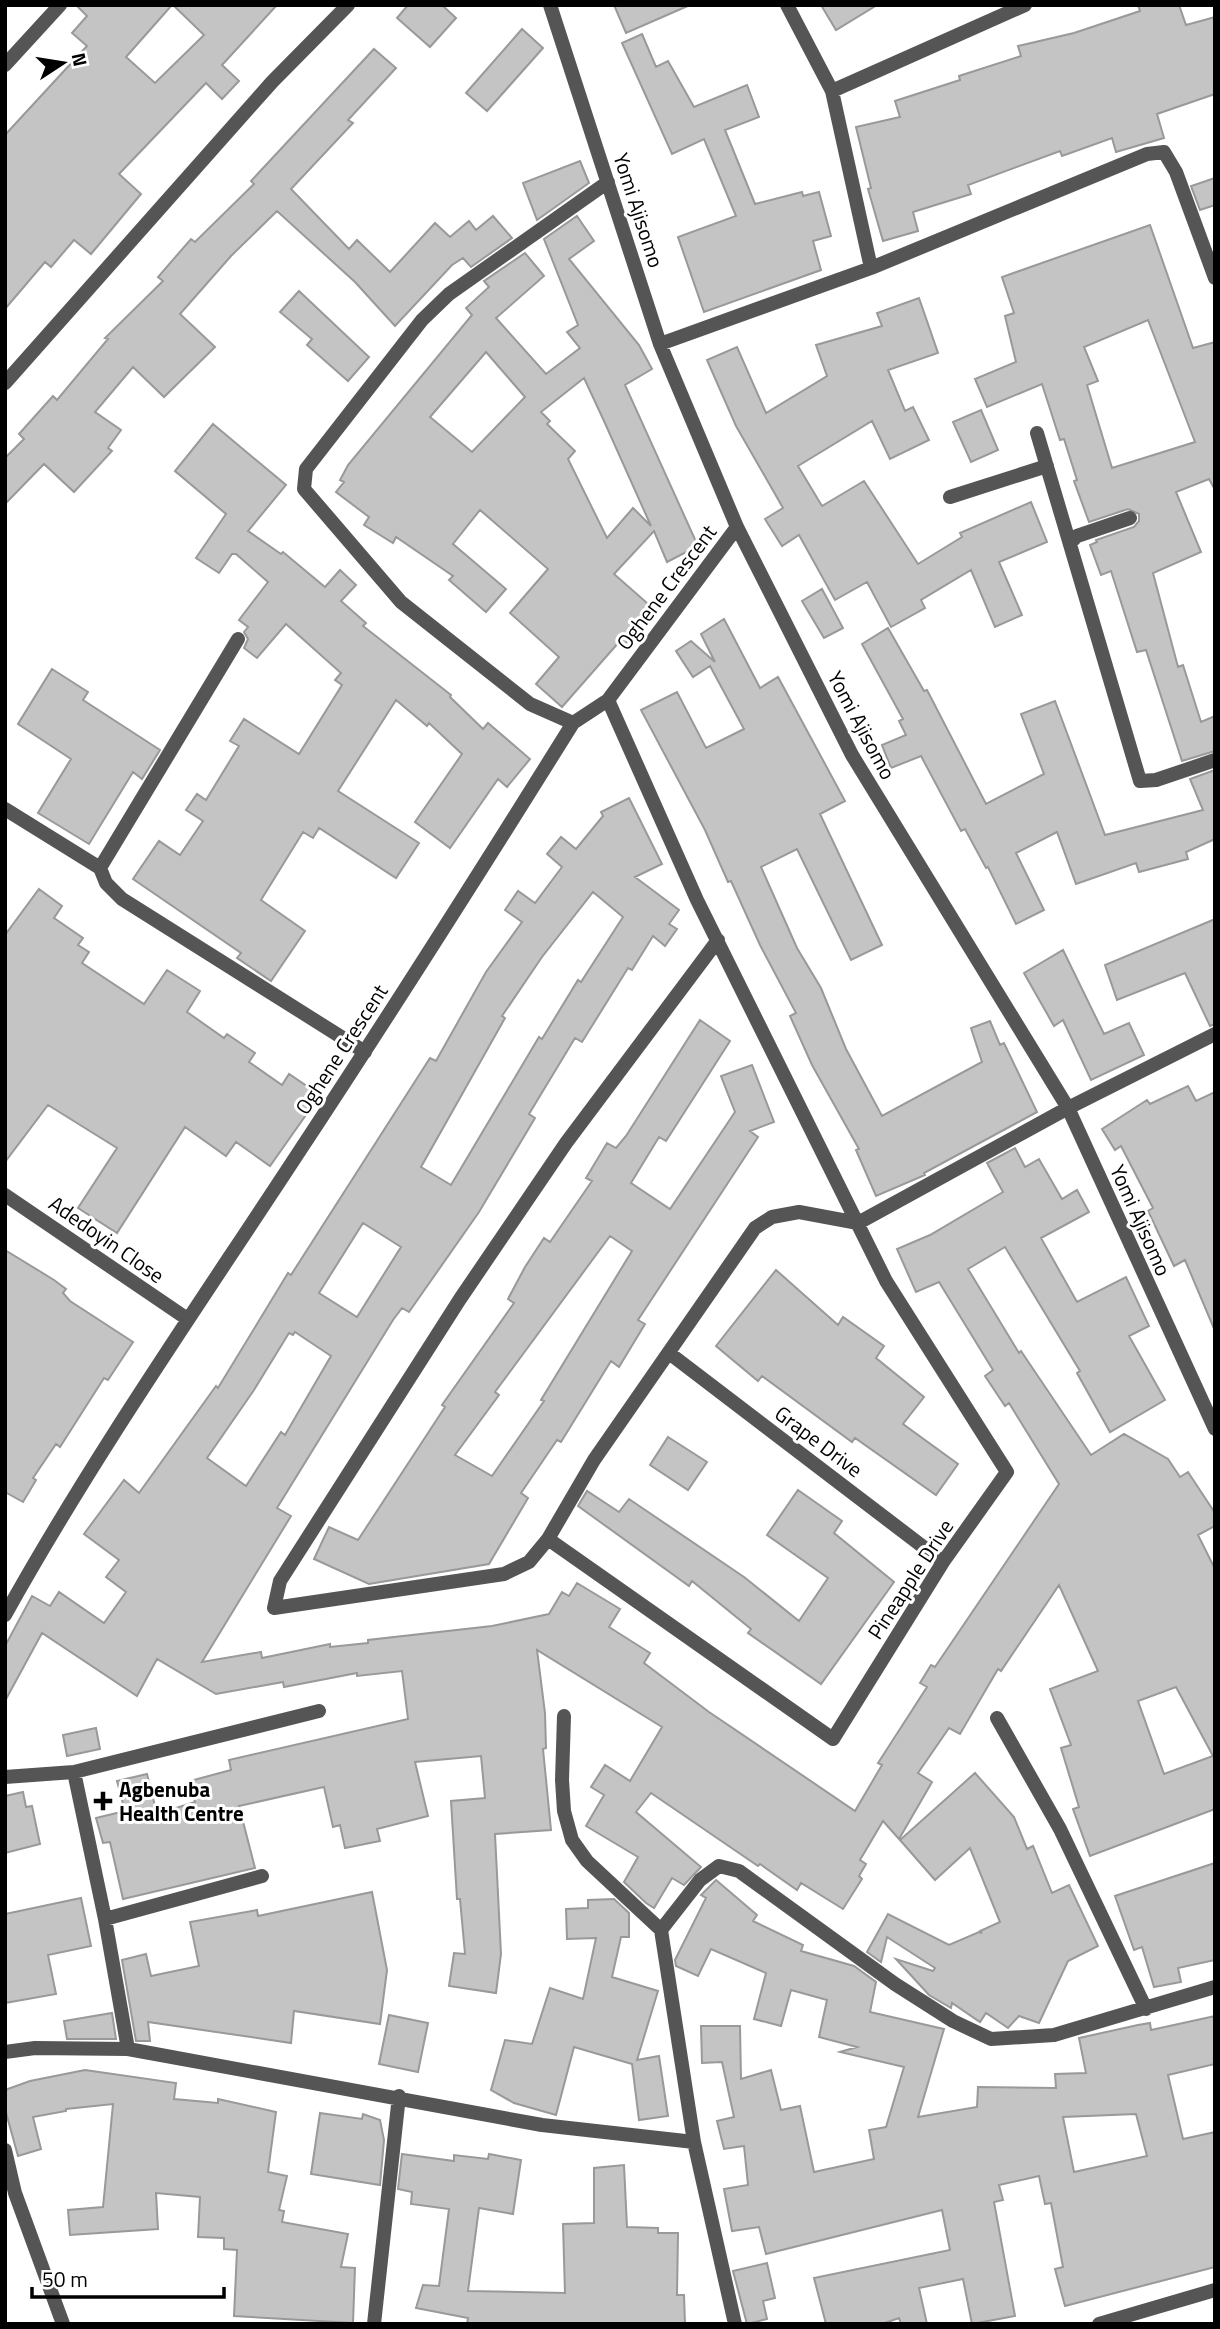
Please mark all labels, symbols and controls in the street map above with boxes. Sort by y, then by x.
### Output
north arrow [28,28,98,98]
text: N [65,50,96,69]
street label: Yomi Ajisomo [605,149,673,271]
street label: Oghene Crescent [608,517,724,657]
street label: Yomi Ajisomo [820,665,904,785]
street label: Oghene Crescent [287,977,396,1121]
street label: Yomi Ajisomo [1102,1159,1180,1281]
street label: Adedoyin Close [43,1187,171,1291]
street label: Grape Drive [768,1397,870,1485]
street label: Pineapple Drive [859,1513,961,1645]
place label: Agbenuba Health Centre [119,1773,244,1829]
marker: Agbenuba Health Centre [93,1791,113,1811]
scale bar [32,2256,224,2300]
text: 50 m [42,2263,88,2295]

